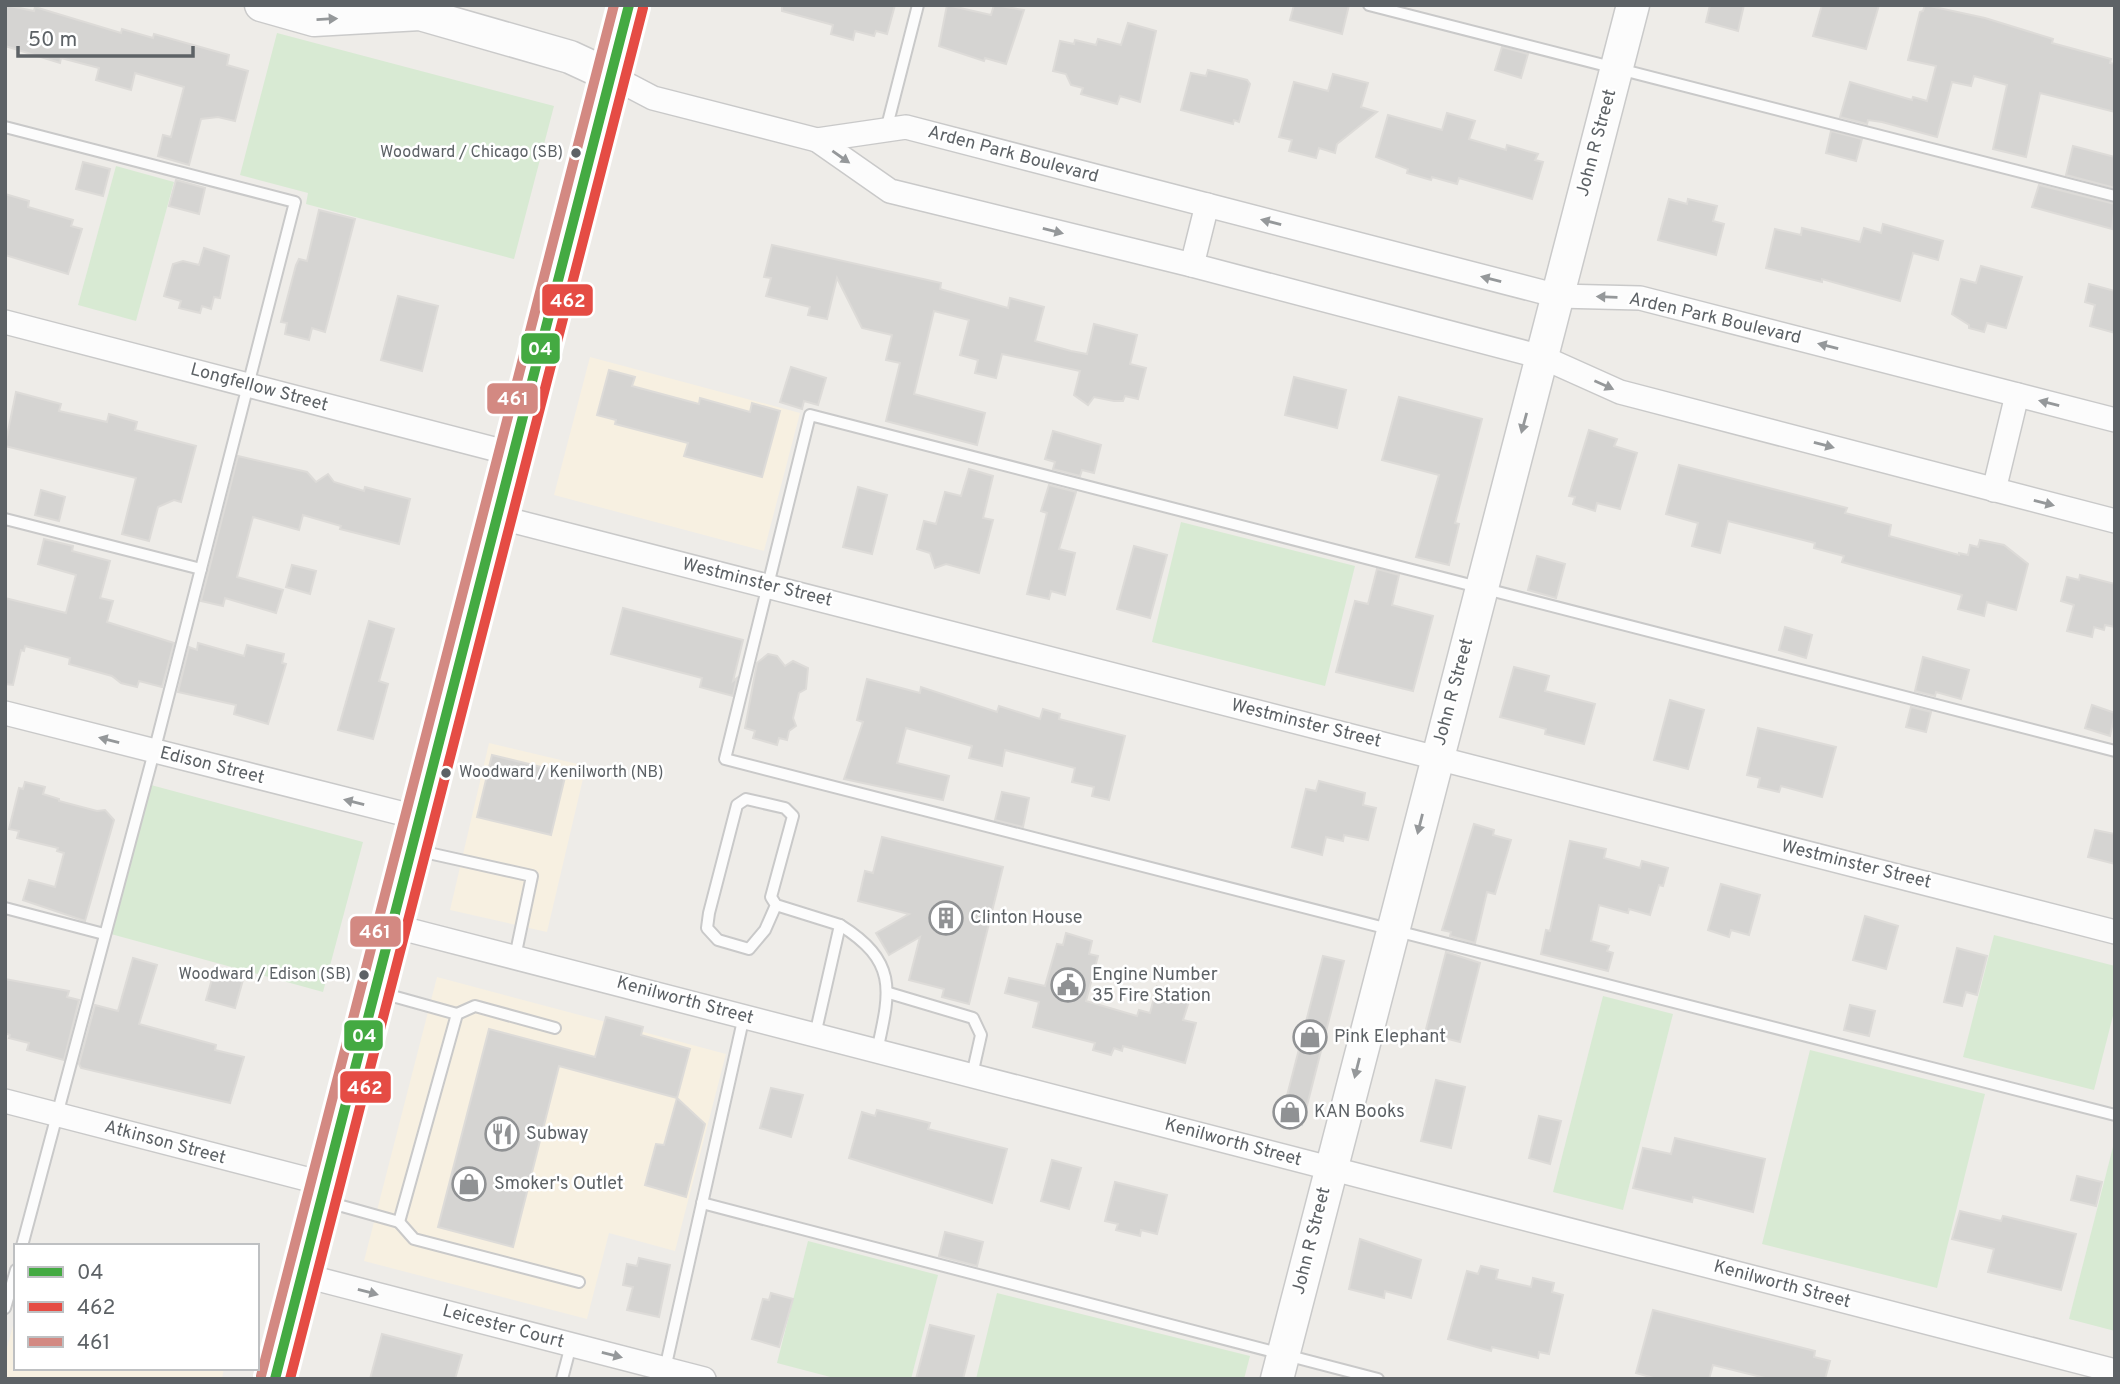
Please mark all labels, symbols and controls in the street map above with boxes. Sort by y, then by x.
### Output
scale bar [18,14,192,58]
one-way arrow [317,14,339,25]
text: 50 m [28,27,77,54]
street label: John R Street [1572,87,1622,199]
street label: Arden Park Boulevard [925,121,1101,189]
place label: Woodward / Chicago (SB) [380,143,563,163]
marker: Woodward / Chicago (SB) [569,146,583,160]
one-way arrow [832,150,850,164]
one-way arrow [1260,216,1282,227]
one-way arrow [1042,226,1064,237]
one-way arrow [1480,273,1502,284]
line badge: 462 [541,283,594,317]
street label: Arden Park Boulevard [1627,288,1803,350]
text: 462 [550,290,586,314]
one-way arrow [1596,291,1618,303]
line badge: 04 [520,332,561,365]
text: 04 [528,338,552,362]
one-way arrow [1817,340,1839,351]
street label: Longfellow Street [188,359,330,417]
one-way arrow [1594,380,1615,391]
line badge: 461 [486,382,539,415]
text: 461 [497,388,529,412]
one-way arrow [2038,397,2060,408]
one-way arrow [1519,413,1529,434]
one-way arrow [1813,440,1835,451]
one-way arrow [2033,498,2055,509]
street label: Westminster Street [679,553,835,613]
street label: John R Street [1429,636,1479,748]
street label: Westminster Street [1228,694,1384,754]
one-way arrow [98,734,120,745]
street label: Edison Street [157,742,267,790]
place label: Woodward / Kenilworth (NB) [459,763,663,783]
marker: Woodward / Kenilworth (NB) [439,766,453,780]
one-way arrow [343,796,365,807]
one-way arrow [1414,813,1425,835]
street label: Westminster Street [1778,835,1934,895]
building icon: Clinton House [927,899,965,937]
place label: Clinton House [970,907,1083,930]
line badge: 461 [349,915,402,948]
text: 461 [359,921,391,945]
place label: Engine Number 35 Fire Station [1092,964,1218,1008]
place label: Woodward / Edison (SB) [179,965,351,985]
public building icon: Engine Number 35 Fire Station [1049,966,1087,1004]
marker: Woodward / Edison (SB) [357,968,371,982]
street label: Kenilworth Street [614,972,756,1030]
shop icon: Pink Elephant [1291,1018,1329,1056]
line badge: 04 [343,1019,384,1052]
text: 04 [352,1025,376,1049]
place label: Pink Elephant [1334,1026,1446,1049]
one-way arrow [1351,1057,1362,1079]
line badge: 462 [339,1070,392,1104]
text: 462 [347,1077,383,1101]
shop icon: KAN Books [1271,1093,1309,1131]
place label: KAN Books [1314,1101,1405,1124]
street label: Kenilworth Street [1162,1114,1304,1172]
restaurant icon: Subway [483,1115,521,1153]
street label: Atkinson Street [102,1116,228,1170]
place label: Subway [526,1123,589,1146]
shop icon: Smoker's Outlet [450,1165,488,1203]
place label: Smoker's Outlet [494,1173,624,1196]
street label: John R Street [1287,1185,1337,1297]
legend [14,1244,259,1370]
street label: Kenilworth Street [1711,1256,1853,1314]
text: 04 [77,1260,104,1287]
one-way arrow [357,1287,379,1298]
text: 462 [77,1295,115,1322]
street label: Leicester Court [440,1300,566,1354]
text: 461 [77,1330,110,1357]
one-way arrow [601,1350,623,1361]

